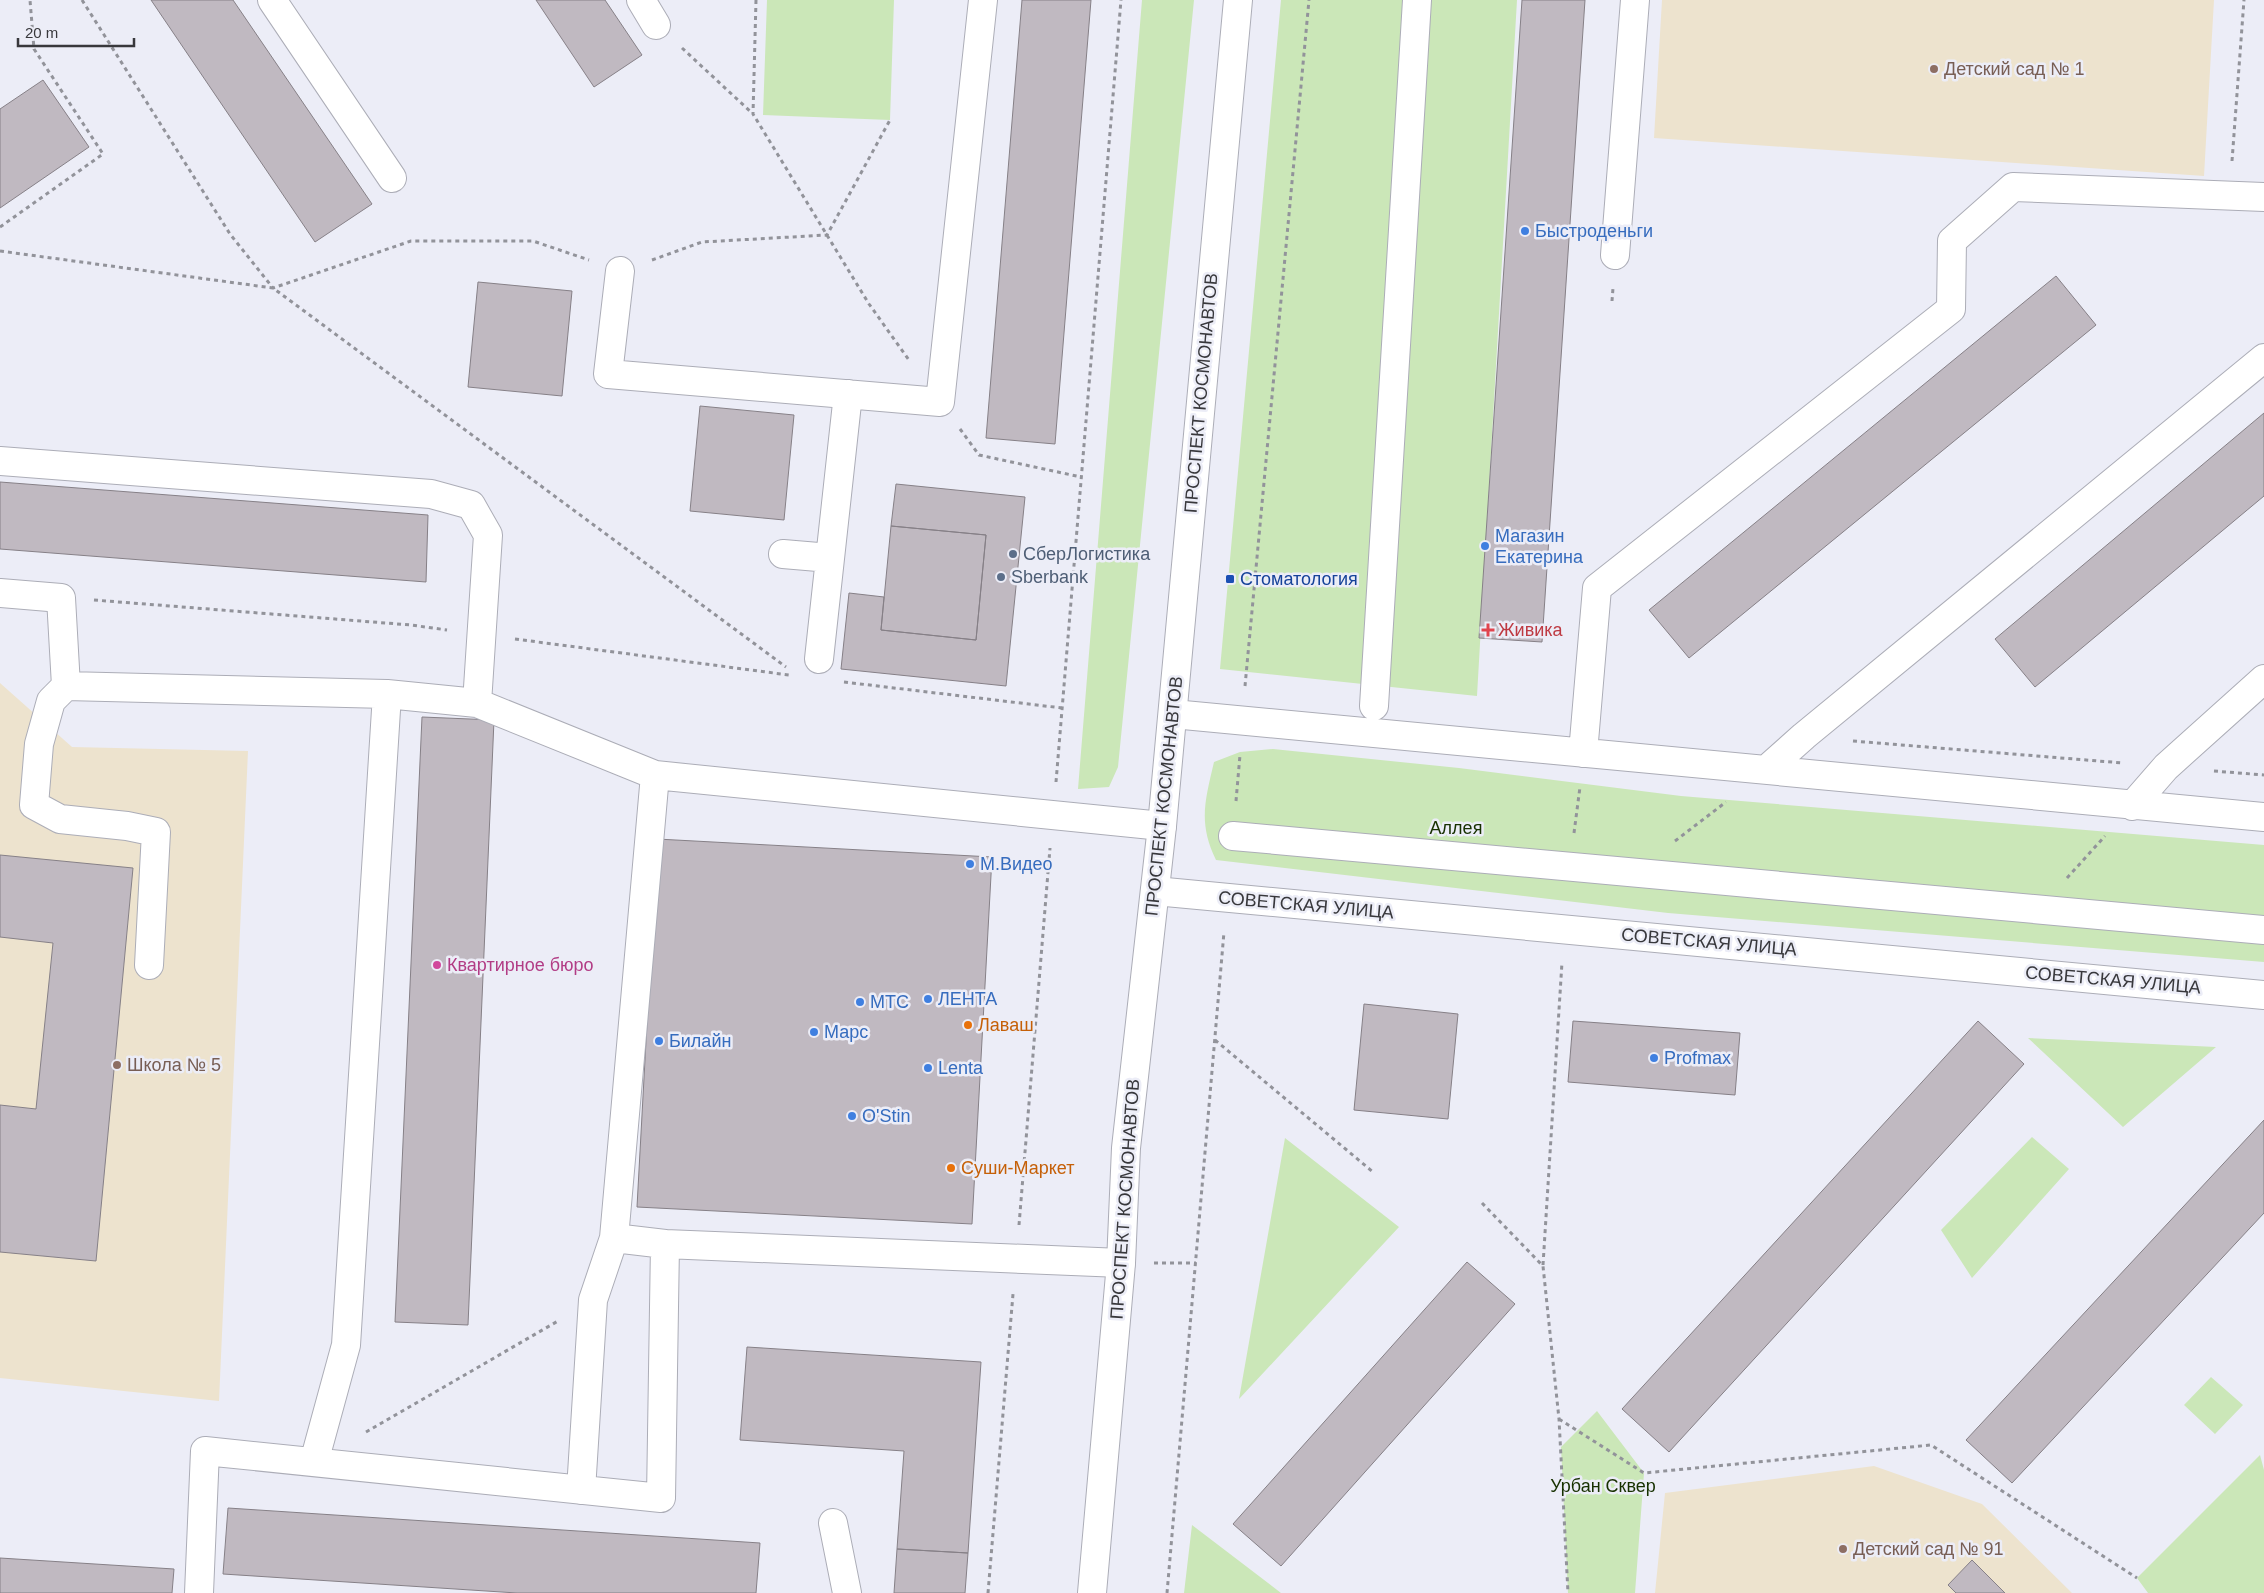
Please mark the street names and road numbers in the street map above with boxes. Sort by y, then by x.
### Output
street label: ПРОСПЕКТ КОСМОНАВТОВ [1181,272,1221,514]
street label: ПРОСПЕКТ КОСМОНАВТОВ [1141,675,1187,917]
street label: СОВЕТСКАЯ УЛИЦА [1217,887,1395,923]
street label: СОВЕТСКАЯ УЛИЦА [1620,924,1798,960]
street label: СОВЕТСКАЯ УЛИЦА [2024,962,2202,998]
street label: ПРОСПЕКТ КОСМОНАВТОВ [1107,1078,1143,1320]

